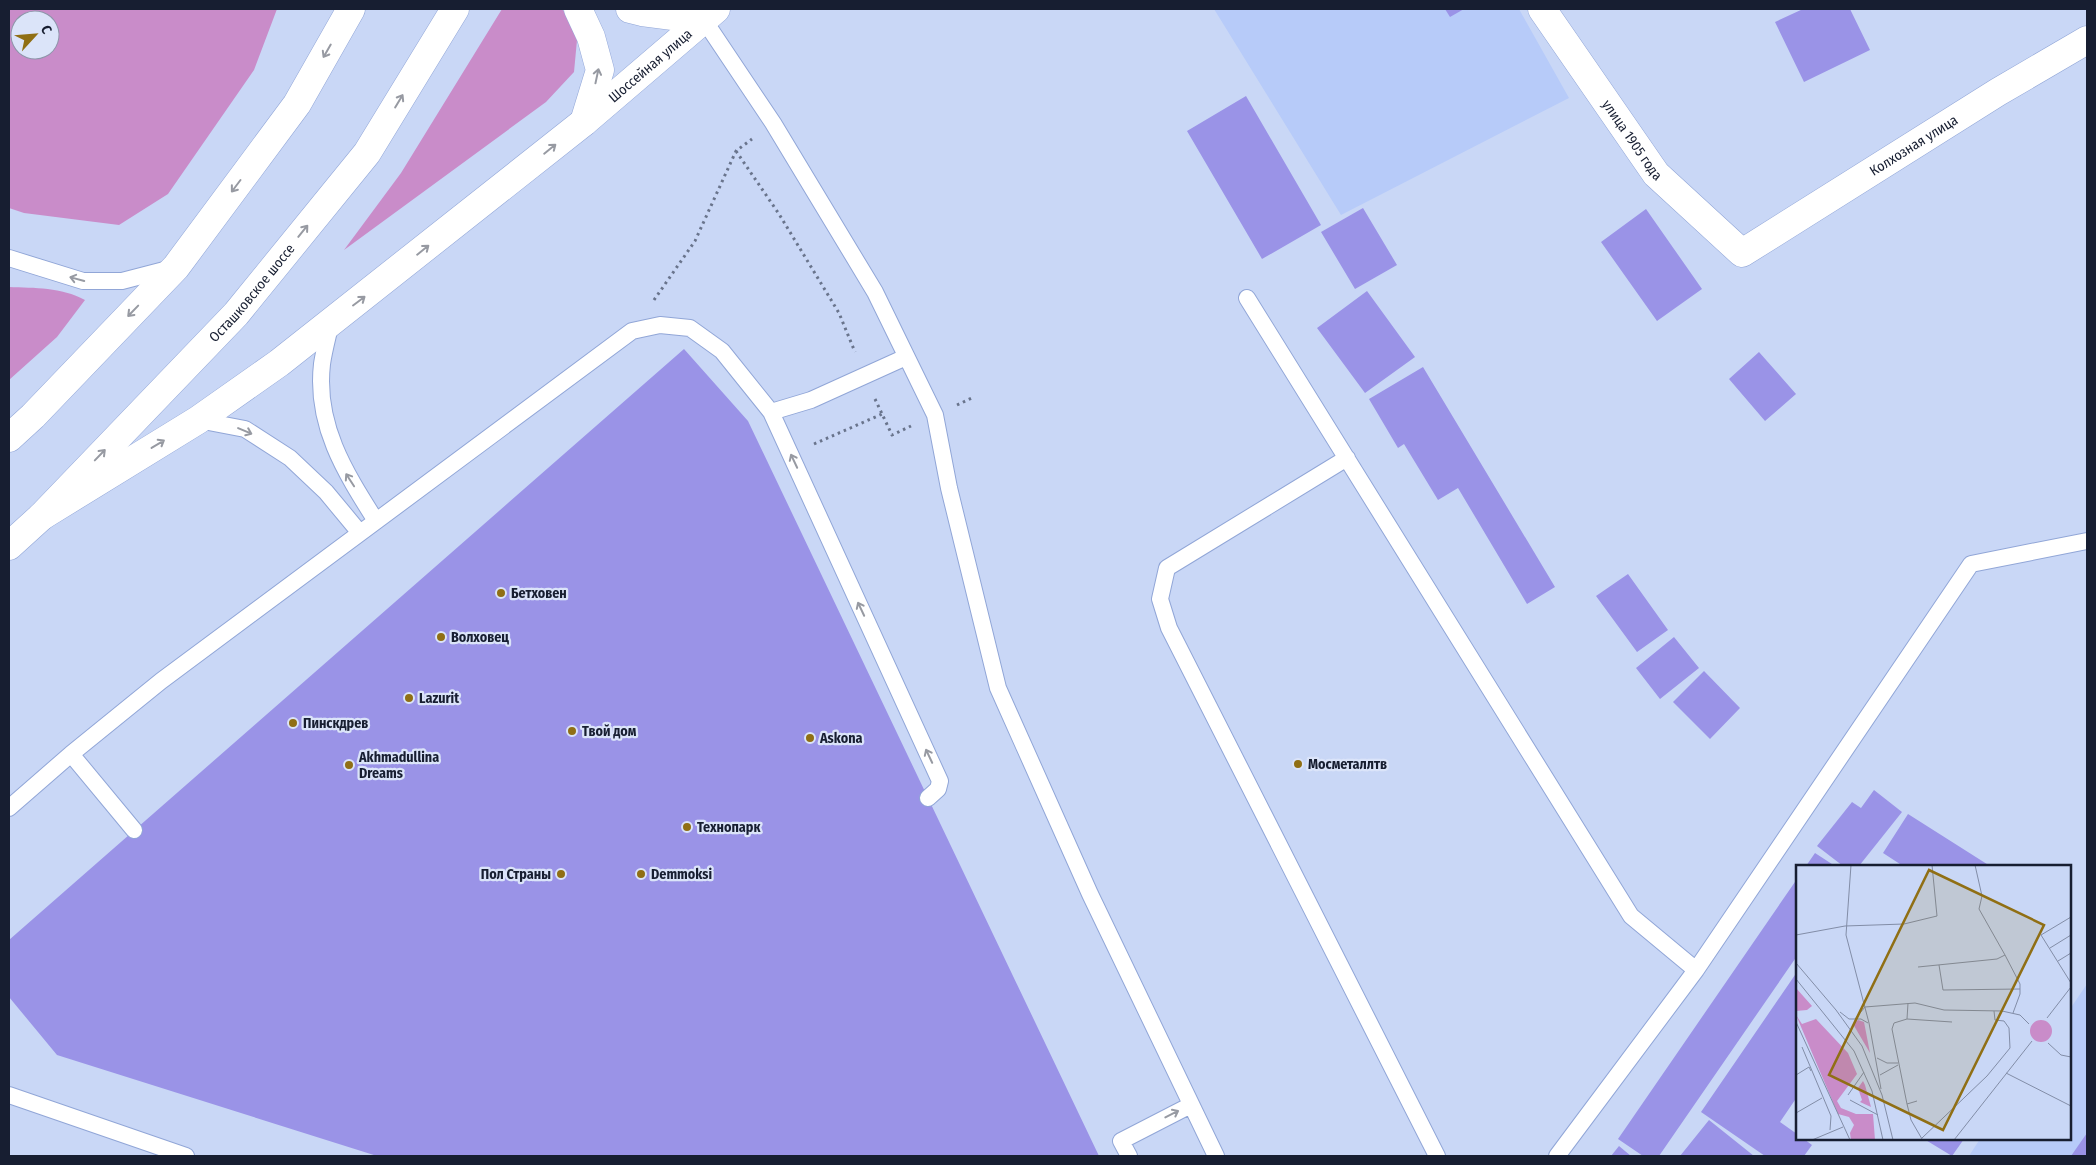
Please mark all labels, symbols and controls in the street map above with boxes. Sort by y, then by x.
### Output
north arrow [10,10,60,60]
text: С [37,22,56,37]
street label: Шоссейная улица [605,25,695,106]
one-way arrow [322,44,332,59]
one-way arrow [593,68,603,84]
one-way arrow [395,94,405,108]
street label: улица 1905 года [1599,96,1666,184]
street label: Колхозная улица [1866,111,1961,179]
one-way arrow [543,143,556,154]
one-way arrow [231,179,241,193]
one-way arrow [298,225,309,238]
street label: Осташковское шоссе [205,240,298,345]
one-way arrow [416,245,429,256]
one-way arrow [69,274,85,283]
one-way arrow [352,295,365,306]
one-way arrow [127,305,139,317]
one-way arrow [237,426,252,436]
one-way arrow [151,439,165,449]
one-way arrow [94,449,106,461]
one-way arrow [788,454,798,469]
one-way arrow [345,473,355,487]
place label: Бетховен [511,585,567,602]
marker: Бетховен [495,587,507,599]
one-way arrow [856,602,866,617]
place label: Волховец [451,629,509,646]
marker: Волховец [435,631,447,643]
place label: Lazurit [419,690,460,707]
marker: Lazurit [403,692,415,704]
place label: Пинскдрев [303,715,368,732]
marker: Пинскдрев [287,717,299,729]
place label: Твой дом [582,723,637,740]
marker: Твой дом [566,725,578,737]
place label: Askona [819,730,862,747]
marker: Askona [804,732,816,744]
place label: Akhmadullina Dreams [358,749,439,782]
one-way arrow [923,749,933,764]
place label: Мосметаллтв [1308,756,1387,773]
marker: Мосметаллтв [1292,758,1304,770]
marker: Akhmadullina Dreams [343,759,355,771]
place label: Технопарк [697,819,761,836]
marker: Технопарк [681,821,693,833]
inset map [1796,865,2071,1140]
place label: Пол Страны [481,866,551,883]
place label: Demmoksi [651,866,712,883]
marker: Пол Страны [555,868,567,880]
marker: Demmoksi [635,868,647,880]
one-way arrow [1164,1109,1179,1118]

